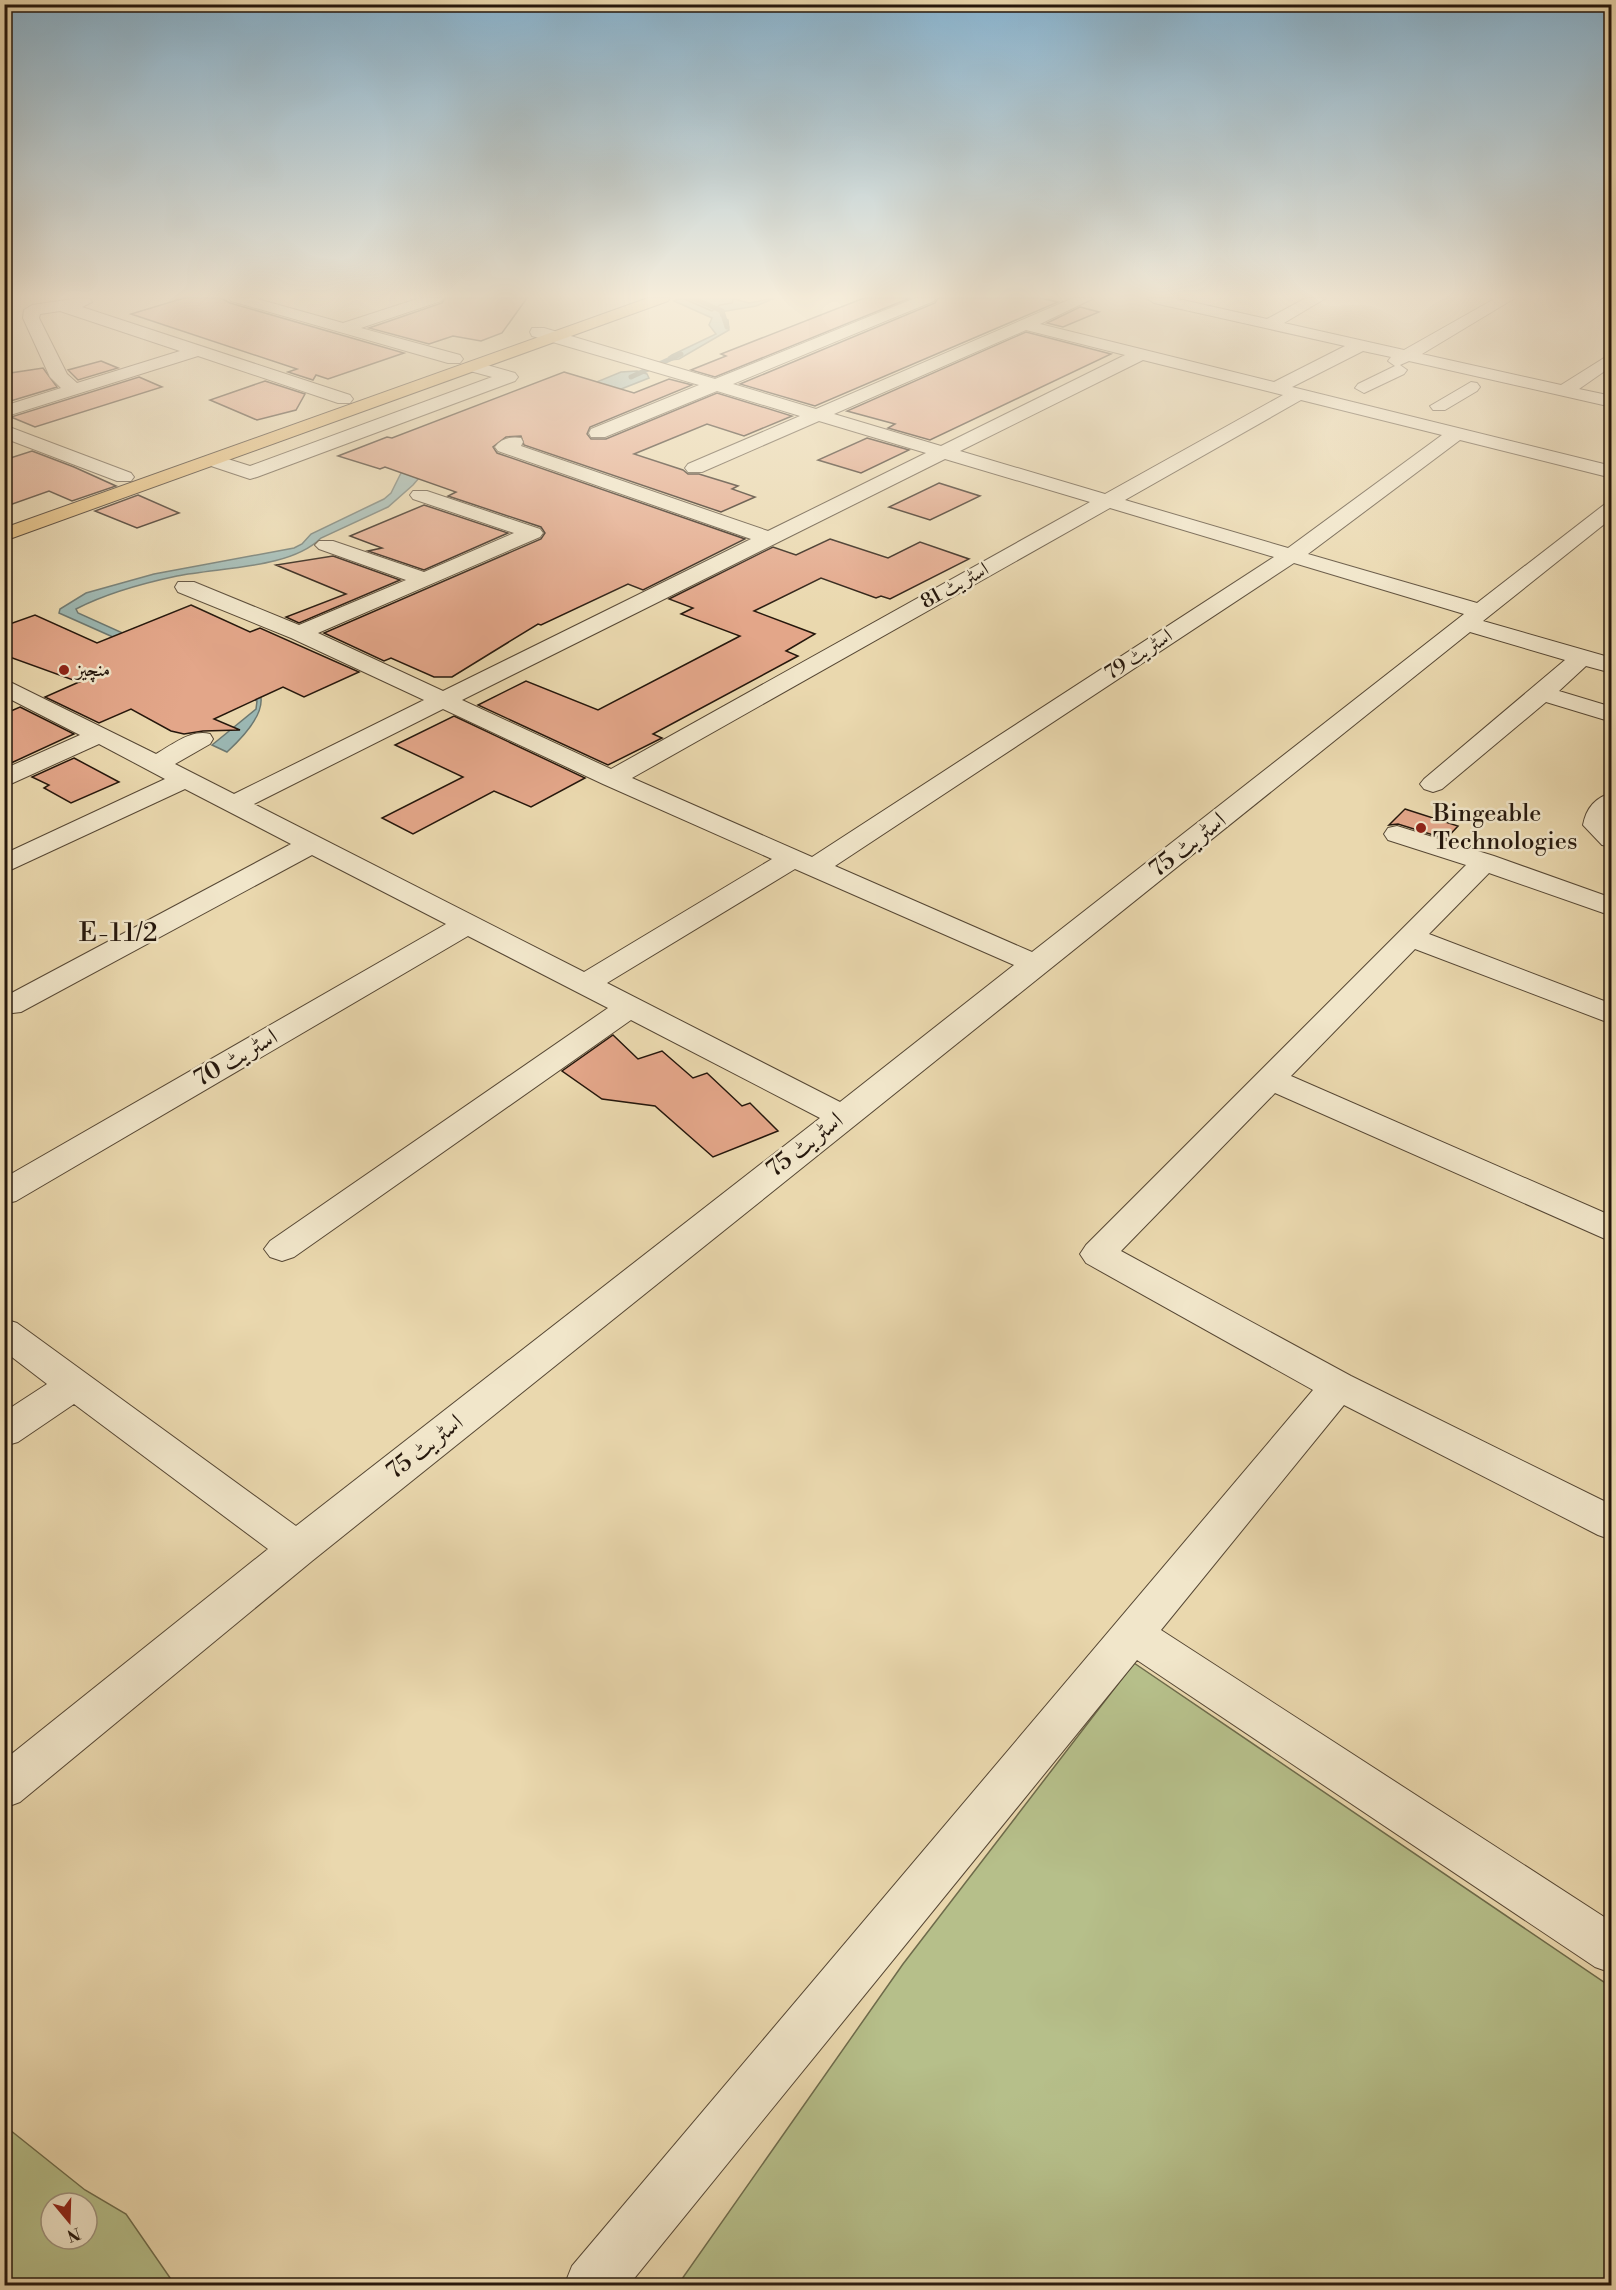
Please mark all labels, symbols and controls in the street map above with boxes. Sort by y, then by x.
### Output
street label: اسٹریٹ 81 [916,557,994,615]
street label: اسٹریٹ 79 [1100,624,1178,686]
place label: منچیز [74,658,110,683]
marker: منچیز [57,663,71,677]
place label: Bingeable Technologies [1432,799,1577,857]
street label: اسٹریٹ 75 [1144,806,1232,884]
marker: Bingeable Technologies [1414,821,1428,835]
district label: E-11/2 [79,917,159,949]
street label: اسٹریٹ 70 [189,1022,283,1094]
street label: اسٹریٹ 75 [761,1106,849,1184]
street label: اسٹریٹ 75 [381,1408,469,1486]
north arrow [39,2191,99,2251]
text: N [64,2223,83,2246]

